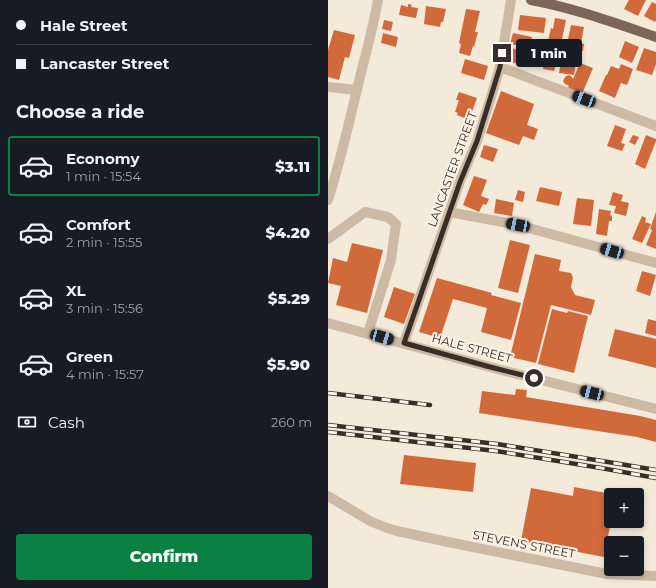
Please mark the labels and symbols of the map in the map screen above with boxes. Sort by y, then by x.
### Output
callout: 1 min [516,39,582,67]
route end [493,44,511,62]
car [571,89,597,109]
street label: LANCASTER STREET [424,109,480,229]
car [505,217,531,233]
car [599,242,625,260]
car [369,328,395,346]
street label: HALE STREET [430,330,514,366]
route start [525,369,543,387]
car [579,384,605,402]
street label: STEVENS STREET [471,527,577,561]

